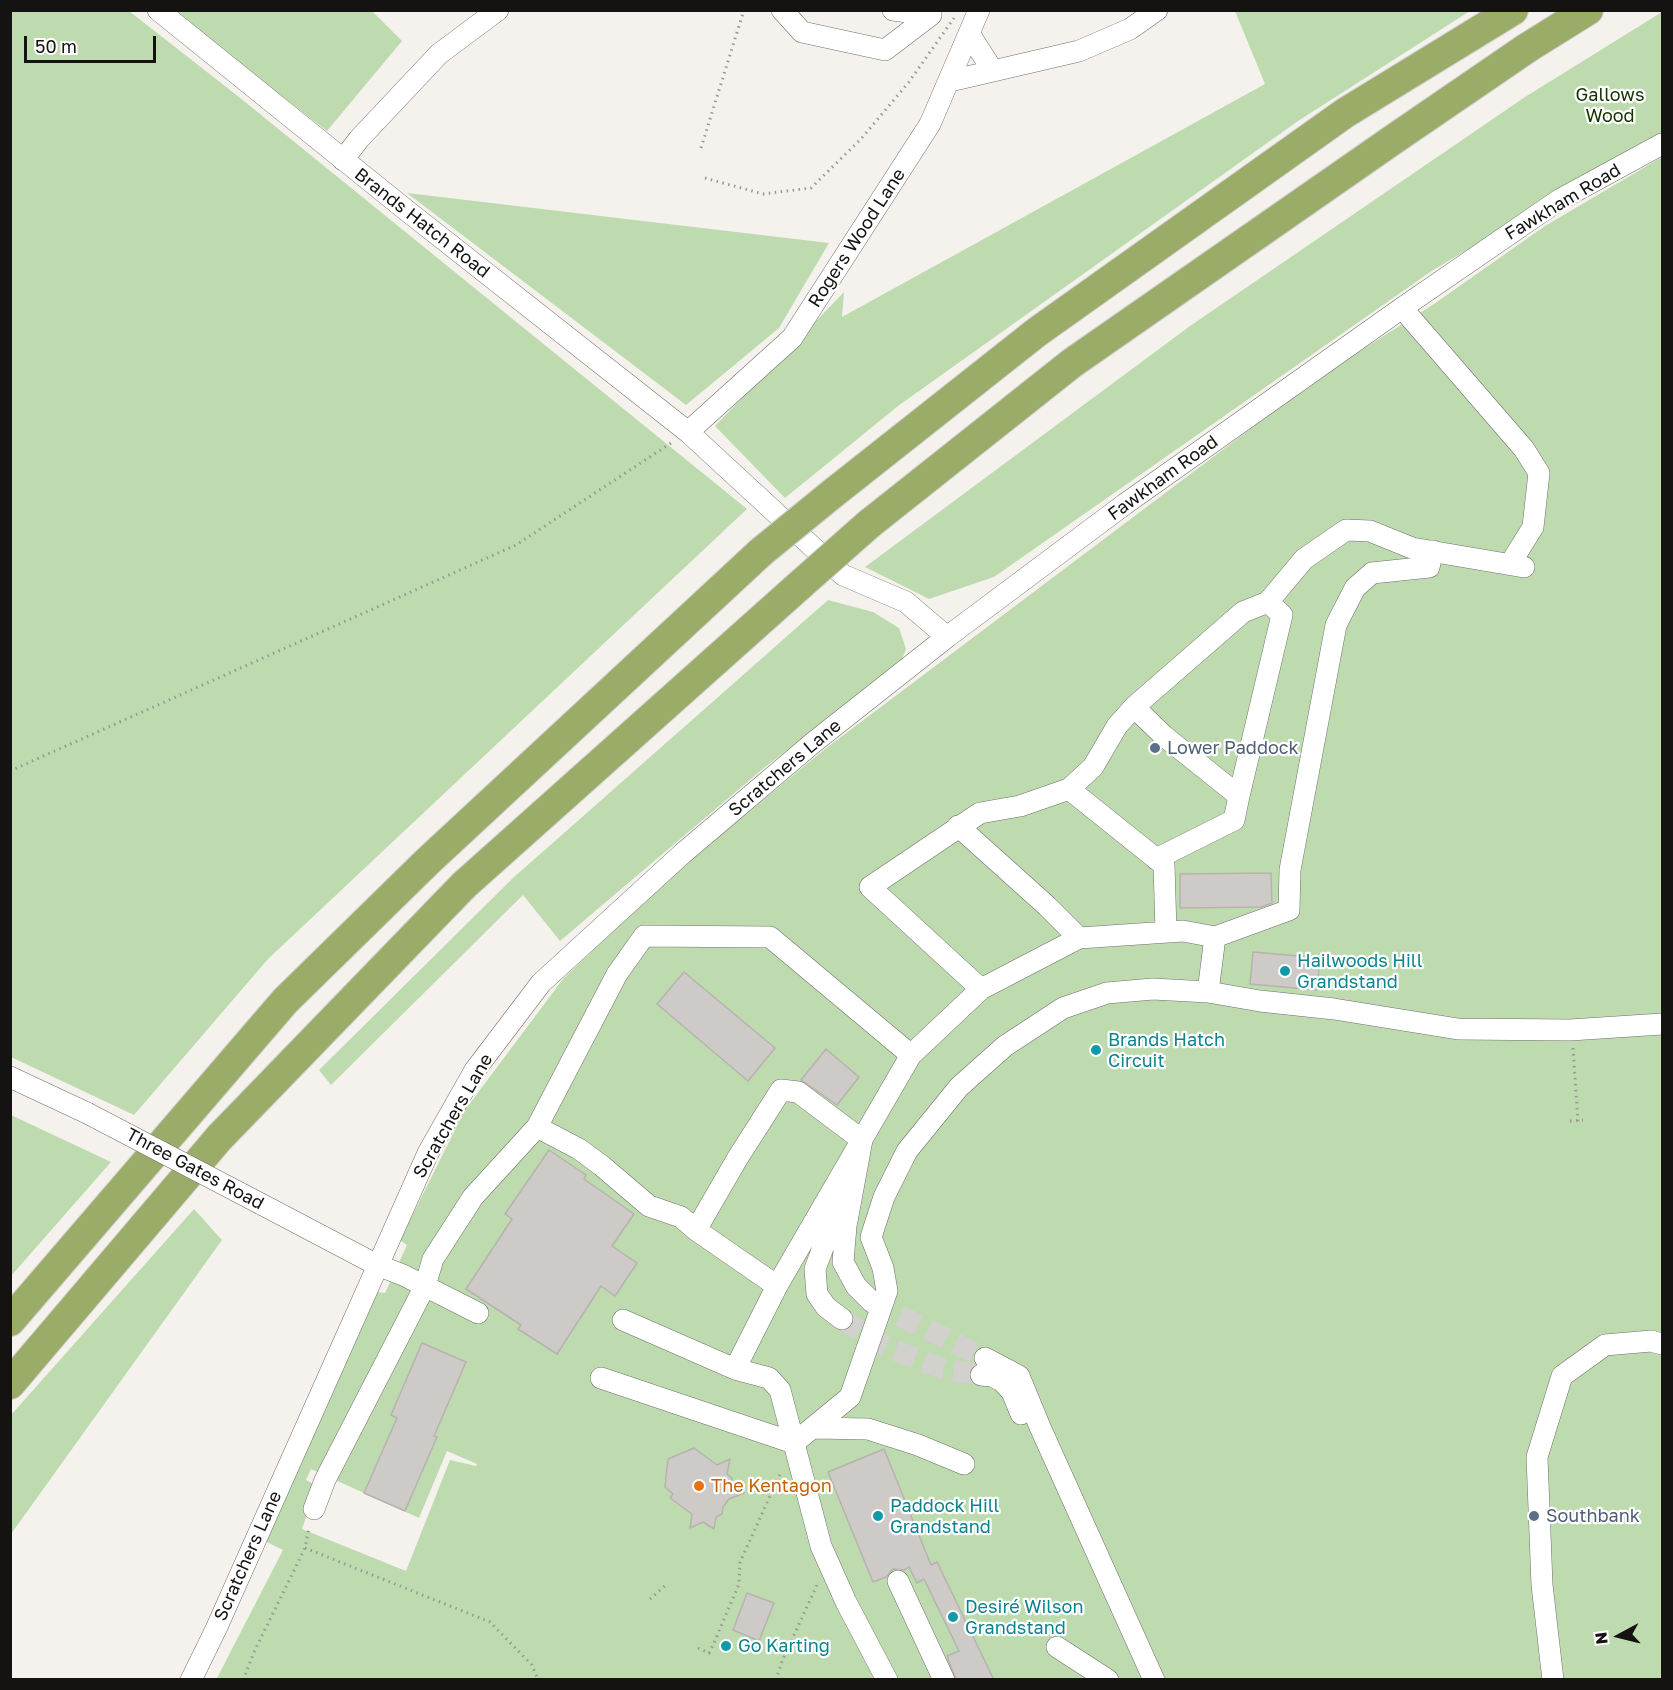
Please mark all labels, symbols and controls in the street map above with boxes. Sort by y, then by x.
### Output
scale bar [27,24,159,62]
text: 50 m [35,35,77,57]
park label: Gallows Wood [1576,84,1644,127]
street label: Fawkham Road [1501,159,1625,245]
street label: Brands Hatch Road [350,164,494,282]
street label: Rogers Wood Lane [804,164,910,312]
street label: Fawkham Road [1104,431,1222,525]
street label: Scratchers Lane [724,715,846,821]
place label: Lower Paddock [1167,737,1299,759]
marker: Lower Paddock [1148,741,1162,755]
place label: Hailwoods Hill Grandstand [1297,950,1422,992]
marker: Hailwoods Hill Grandstand [1278,964,1292,978]
place label: Brands Hatch Circuit [1108,1029,1225,1072]
marker: Brands Hatch Circuit [1089,1043,1103,1057]
street label: Scratchers Lane [409,1050,497,1182]
street label: Three Gates Road [122,1124,268,1214]
place label: The Kentagon [711,1475,832,1497]
marker: The Kentagon [692,1479,706,1493]
street label: Scratchers Lane [210,1488,286,1624]
place label: Paddock Hill Grandstand [890,1495,999,1538]
place label: Southbank [1546,1505,1640,1527]
marker: Paddock Hill Grandstand [871,1509,885,1523]
marker: Southbank [1527,1509,1541,1523]
place label: Desiré Wilson Grandstand [965,1596,1083,1638]
north arrow [1589,1606,1649,1666]
marker: Desiré Wilson Grandstand [946,1610,960,1624]
text: N [1590,1631,1612,1645]
place label: Go Karting [738,1635,830,1657]
marker: Go Karting [719,1639,733,1653]

